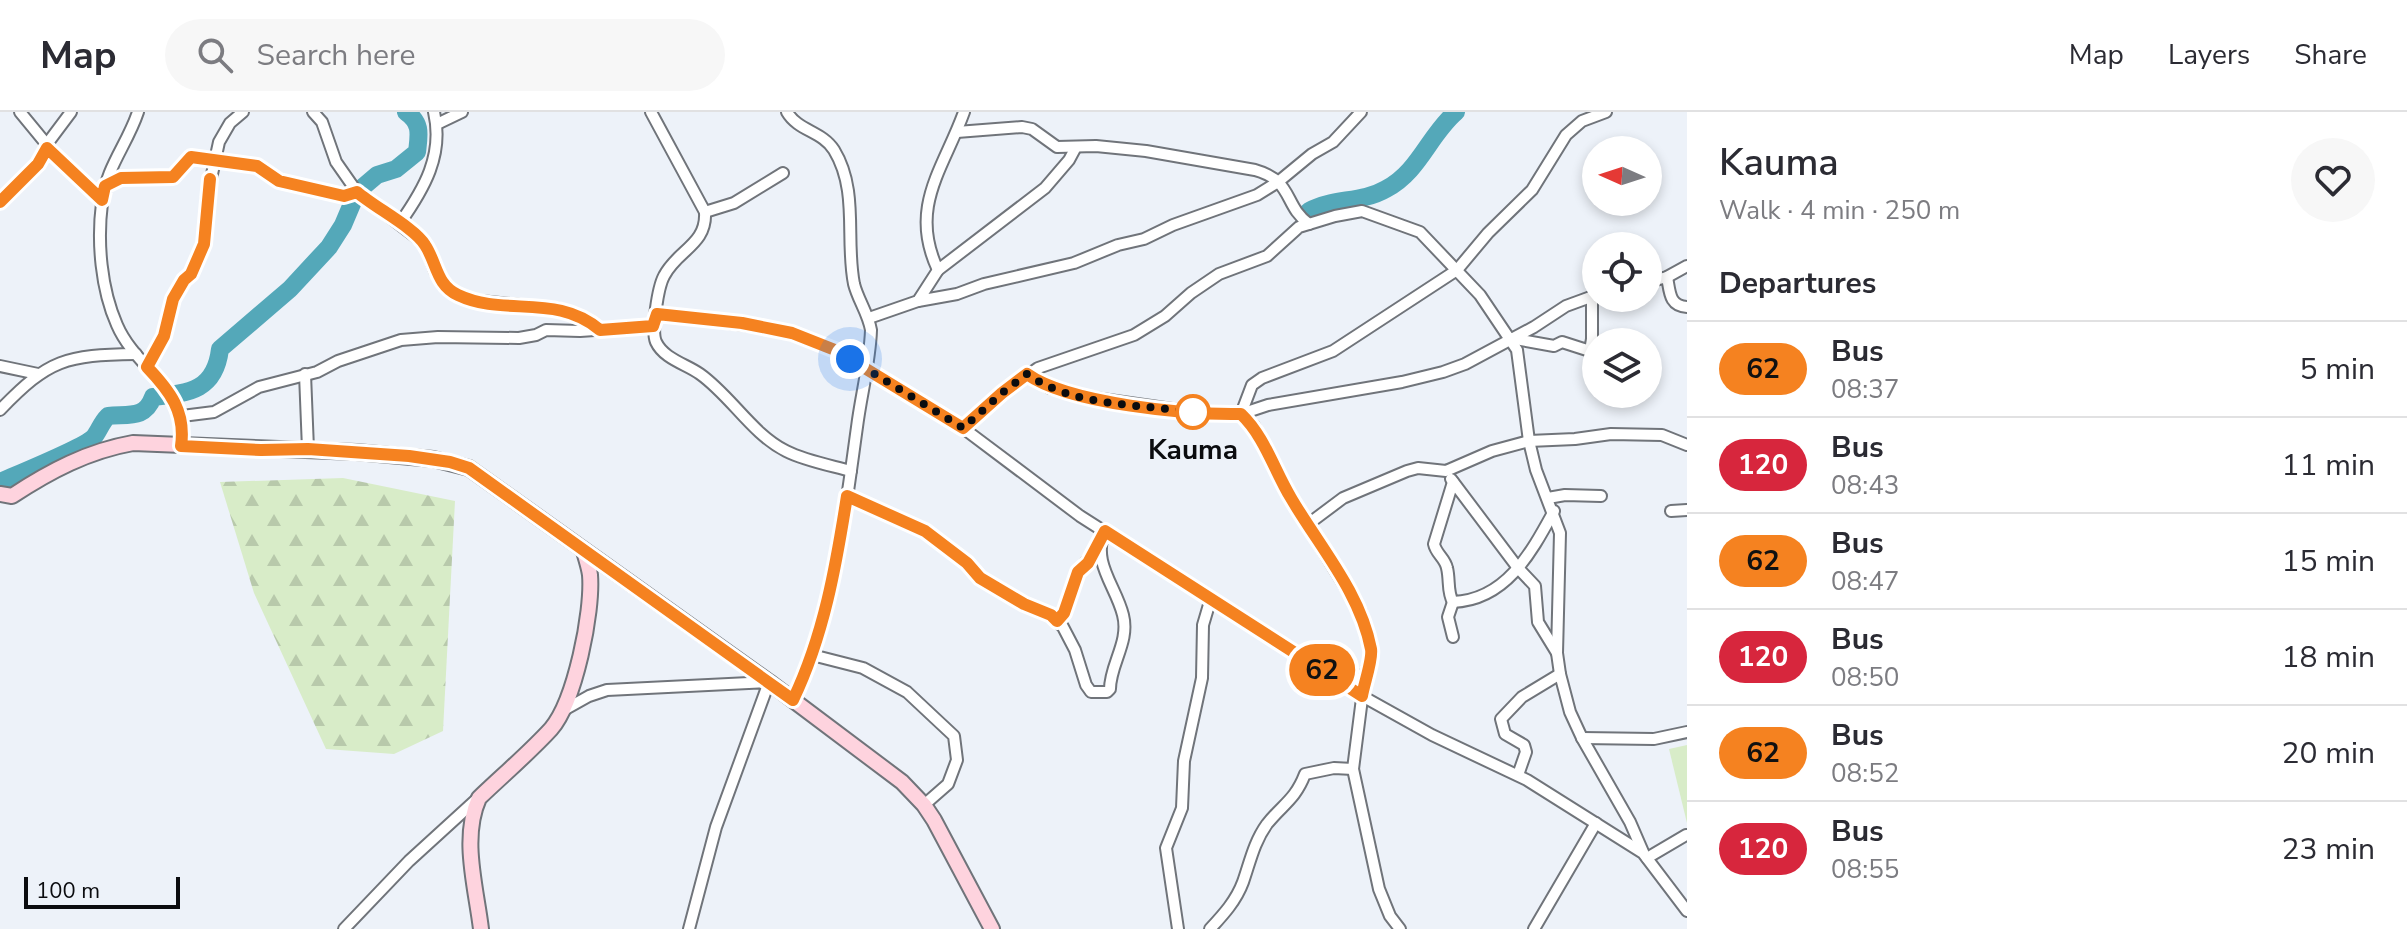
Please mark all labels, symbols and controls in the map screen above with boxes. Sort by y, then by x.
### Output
search box [165,19,725,91]
text: Map [40,30,117,81]
icon: search [193,33,237,77]
text: Search here [257,35,416,76]
text: Map [2069,36,2124,74]
text: Layers [2168,36,2250,74]
text: Share [2294,36,2367,74]
north arrow [1582,136,1662,216]
map controls [1582,136,1662,408]
text: Kauma [1719,137,1839,188]
button: heart [2291,138,2375,222]
text: Walk · 4 min · 250 m [1719,193,1960,228]
button: locate [1582,232,1662,312]
text: Departures [1719,263,1876,304]
button: layers [1582,328,1662,408]
text: Bus [1831,331,1884,372]
your location [830,339,870,379]
text: 5 min [2300,349,2375,390]
text: 62 [1746,350,1780,388]
text: 08:37 [1831,372,1899,407]
marker: Kauma [1176,395,1210,429]
text: Bus [1831,427,1884,468]
place label: Kauma [1148,431,1238,469]
text: 11 min [2282,445,2375,486]
text: 120 [1738,446,1788,484]
text: 08:43 [1831,468,1899,503]
text: Bus [1831,523,1884,564]
text: 15 min [2282,541,2375,582]
text: 62 [1746,542,1780,580]
text: 08:47 [1831,564,1899,599]
text: Bus [1831,619,1884,660]
text: 18 min [2282,637,2375,678]
text: 120 [1738,638,1788,676]
line badge: 62 [1286,644,1358,696]
text: 62 [1305,651,1339,689]
text: 08:50 [1831,660,1899,695]
text: Bus [1831,715,1884,756]
text: 20 min [2282,733,2375,774]
text: 62 [1746,734,1780,772]
text: 08:52 [1831,756,1899,791]
text: Bus [1831,811,1884,852]
text: 23 min [2282,829,2375,870]
text: 120 [1738,830,1788,868]
text: 08:55 [1831,852,1899,887]
scale bar [24,873,180,909]
text: 100 m [36,876,100,906]

